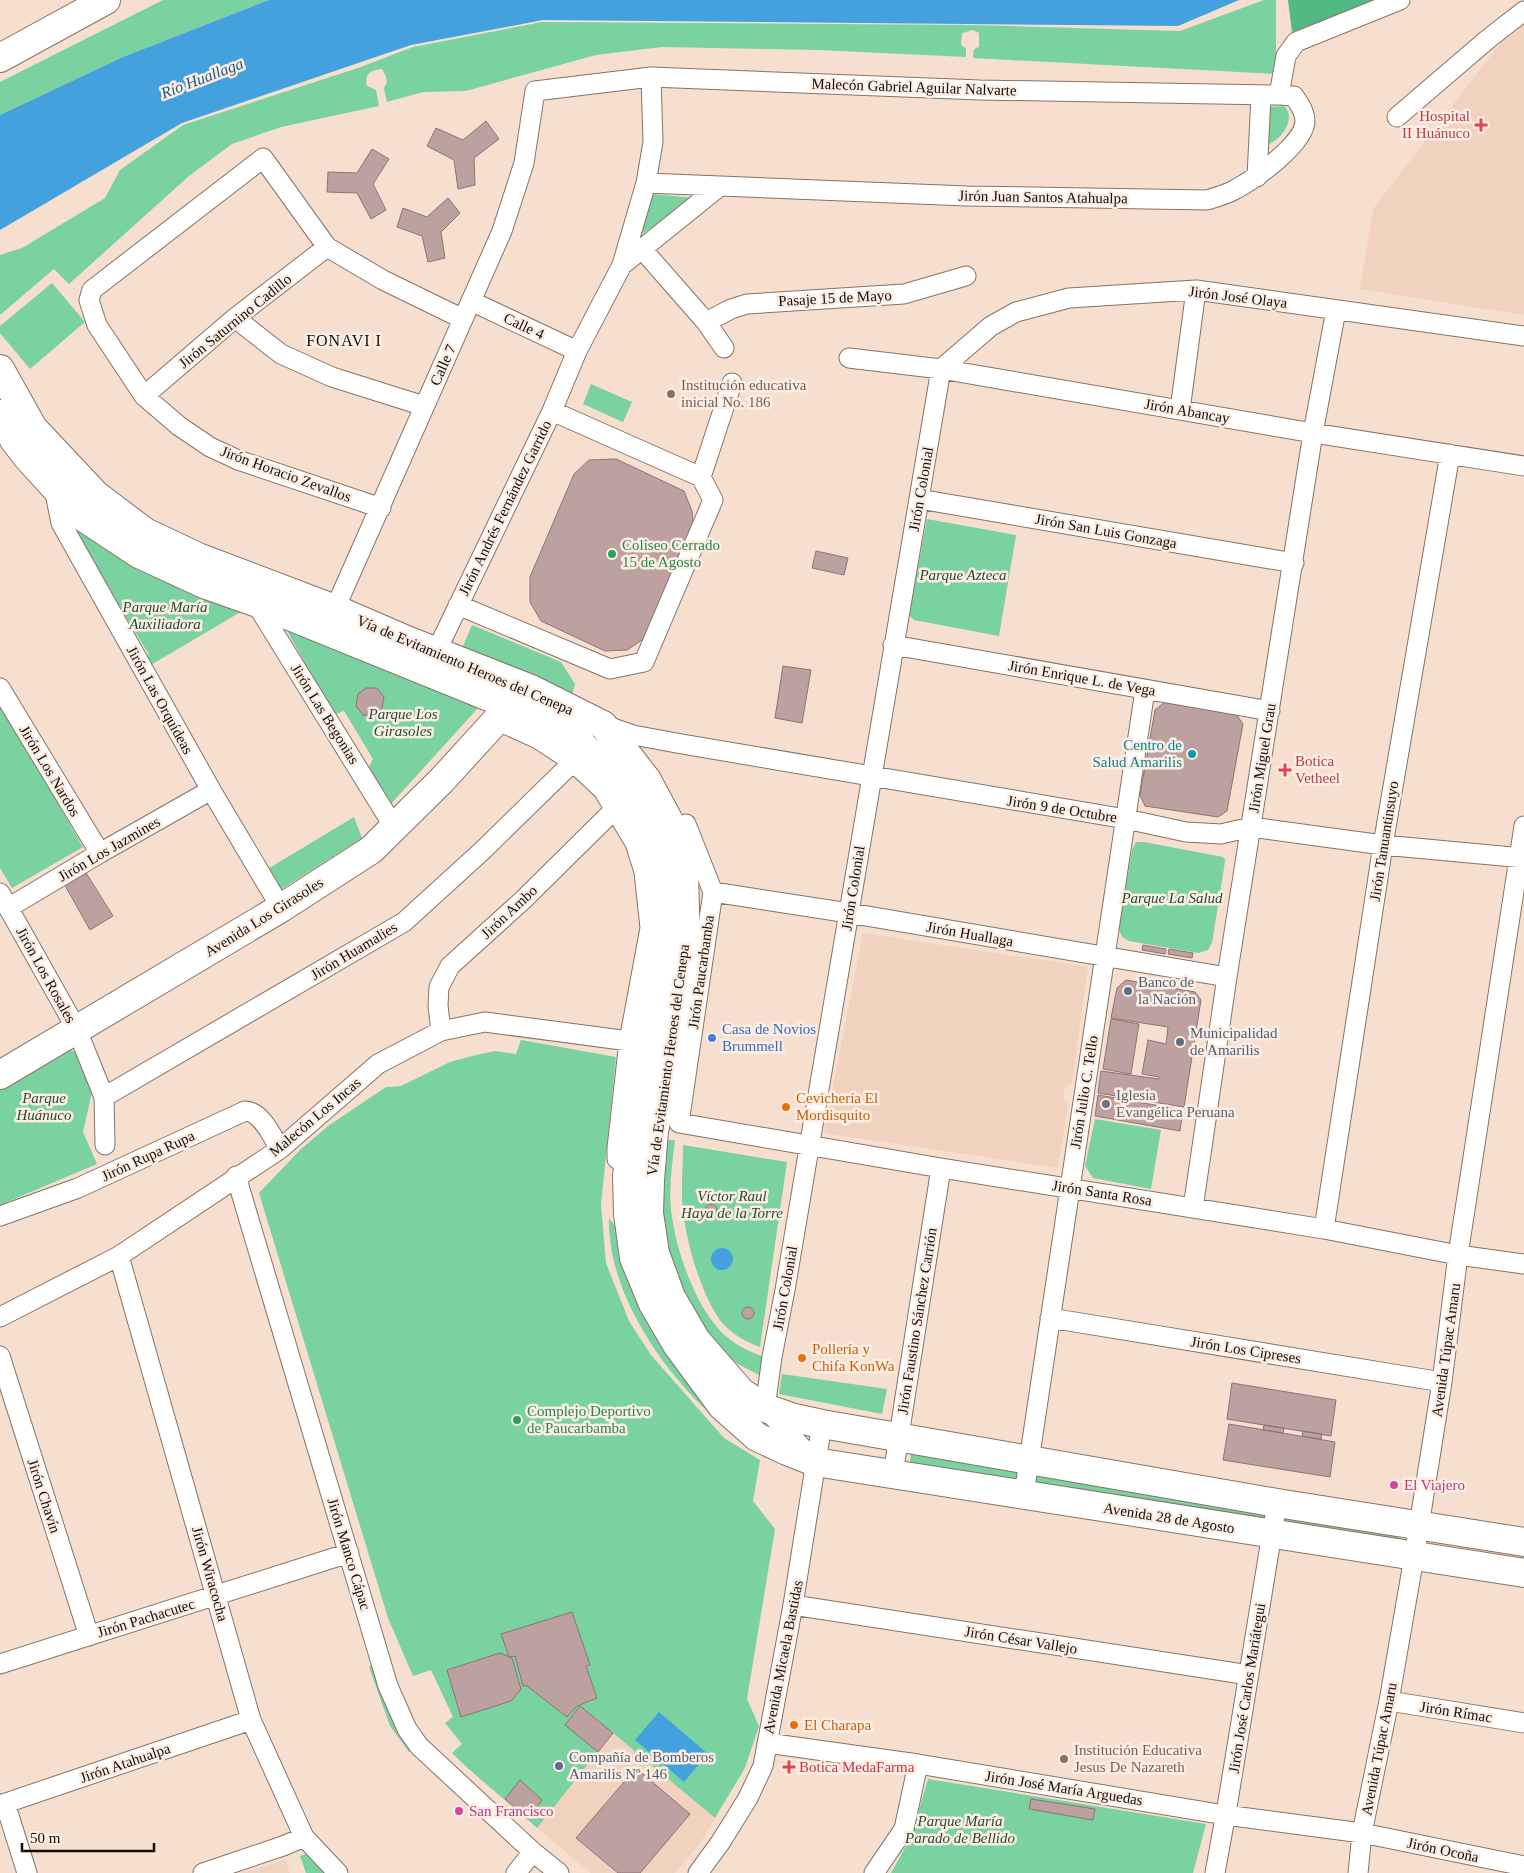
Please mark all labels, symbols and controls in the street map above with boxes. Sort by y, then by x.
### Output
water label: Río Huallaga [158,55,246,103]
street label: Malecón Gabriel Aguilar Nalvarte [811,75,1017,99]
place label: Hospital II Huánuco [1402,108,1470,141]
marker: Hospital II Huánuco [1474,118,1488,132]
street label: Jirón Juan Santos Atahualpa [958,188,1128,206]
street label: Jirón Saturnino Cadillo [176,271,294,371]
street label: Jirón José Olaya [1188,283,1289,311]
street label: Pasaje 15 de Mayo [778,287,892,309]
street label: Calle 4 [501,310,547,343]
district label: FONAVI I [306,332,382,349]
street label: Calle 7 [427,342,459,388]
place label: Institución educativa inicial No. 186 [681,377,807,410]
marker: Institución educativa inicial No. 186 [665,388,677,400]
street label: Jirón Abancay [1143,396,1231,426]
street label: Jirón Andrés Fernández Garrido [456,418,554,598]
street label: Jirón Horacio Zevallos [219,443,353,505]
street label: Jirón Colonial [906,446,936,532]
street label: Jirón San Luis Gonzaga [1034,511,1178,551]
place label: Coliseo Cerrado 15 de Agosto [622,537,720,570]
marker: Coliseo Cerrado 15 de Agosto [606,548,618,560]
park label: Parque Azteca [918,567,1007,583]
park label: Parque María Auxiliadora [122,599,207,632]
street label: Vía de Evitamiento Heroes del Cenepa [354,612,576,718]
street label: Jirón Las Orquídeas [124,643,196,757]
street label: Jirón Enrique L. de Vega [1007,657,1157,699]
street label: Jirón Las Begonias [288,661,362,767]
street label: Jirón Miguel Grau [1245,702,1279,814]
park label: Parque Los Girasoles [367,706,438,739]
street label: Jirón Los Nardos [17,723,84,820]
place label: Centro de Salud Amarilis [1092,737,1182,770]
marker: Centro de Salud Amarilis [1186,748,1198,760]
place label: Botica Vetheel [1295,753,1340,786]
marker: Botica Vetheel [1279,764,1291,776]
street label: Jirón Tanuantinsuyo [1367,780,1401,902]
street label: Jirón 9 de Octubre [1006,792,1119,826]
street label: Jirón Los Jazmines [55,813,163,885]
street label: Jirón Colonial [838,845,868,931]
street label: Avenida Los Girasoles [202,874,326,960]
street label: Jirón Ambo [478,882,540,942]
park label: Parque La Salud [1120,890,1223,906]
street label: Jirón Paucarbamba [685,914,717,1030]
street label: Jirón Huallaga [925,918,1015,950]
street label: Jirón Huamalies [308,919,400,983]
street label: Jirón Los Rosales [13,924,79,1026]
street label: Vía de Evitamiento Heroes del Cenepa [644,943,692,1177]
place label: Banco de la Nación [1138,974,1196,1007]
marker: Banco de la Nación [1122,985,1134,997]
place label: Casa de Novios Brummell [722,1021,816,1054]
place label: Municipalidad de Amarilis [1190,1025,1278,1058]
marker: Casa de Novios Brummell [706,1032,718,1044]
street label: Jirón Julio C. Tello [1067,1034,1101,1150]
marker: Municipalidad de Amarilis [1174,1036,1186,1048]
street label: Malecón Los Incas [266,1074,364,1160]
place label: Iglesia Evangélica Peruana [1116,1087,1235,1120]
park label: Parque Huánuco [16,1090,72,1123]
place label: Cevichería El Mordisquito [796,1090,878,1123]
marker: Iglesia Evangélica Peruana [1100,1098,1112,1110]
marker: Cevichería El Mordisquito [780,1101,792,1113]
street label: Jirón Rupa Rupa [99,1127,197,1185]
street label: Jirón Santa Rosa [1051,1177,1153,1209]
park label: Víctor Raul Haya de la Torre [680,1188,783,1221]
street label: Jirón Faustino Sánchez Carrión [894,1226,940,1415]
street label: Jirón Colonial [770,1245,800,1331]
street label: Avenida Túpac Amaru [1429,1281,1463,1418]
street label: Jirón Los Cipreses [1190,1333,1303,1367]
place label: Pollería y Chifa KonWa [812,1341,895,1374]
marker: Pollería y Chifa KonWa [796,1352,808,1364]
place label: Complejo Deportivo de Paucarbamba [527,1403,651,1436]
marker: Complejo Deportivo de Paucarbamba [511,1414,523,1426]
street label: Jirón Chavín [24,1457,64,1536]
place label: El Viajero [1404,1477,1465,1493]
marker: El Viajero [1388,1479,1400,1491]
street label: Jirón Manco Cápac [324,1496,374,1612]
street label: Avenida 28 de Agosto [1102,1500,1236,1536]
street label: Jirón Wiracocha [189,1525,231,1624]
street label: Avenida Micaela Bastidas [760,1579,806,1735]
street label: Jirón Pachacutec [95,1595,197,1640]
street label: Jirón José Carlos Mariátegui [1226,1602,1268,1774]
street label: Jirón César Vallejo [964,1623,1078,1657]
street label: Avenida Túpac Amaru [1358,1681,1400,1817]
street label: Jirón Rímac [1419,1698,1494,1726]
place label: El Charapa [804,1717,871,1733]
marker: El Charapa [788,1719,800,1731]
street label: Jirón Atahualpa [78,1740,173,1786]
place label: Institución Educativa Jesus De Nazareth [1074,1742,1202,1775]
place label: Compañía de Bomberos Amarilis Nº 146 [569,1749,714,1782]
marker: Institución Educativa Jesus De Nazareth [1058,1753,1070,1765]
place label: Botica MedaFarma [799,1759,915,1775]
marker: Compañía de Bomberos Amarilis Nº 146 [553,1760,565,1772]
marker: Botica MedaFarma [783,1761,795,1773]
street label: Jirón José María Arguedas [984,1768,1144,1808]
place label: San Francisco [469,1803,554,1819]
marker: San Francisco [453,1805,465,1817]
park label: Parque María Parado de Bellido [904,1813,1015,1846]
scale bar [22,1820,155,1852]
text: 50 m [30,1830,61,1846]
street label: Jirón Ocoña [1406,1835,1481,1865]

